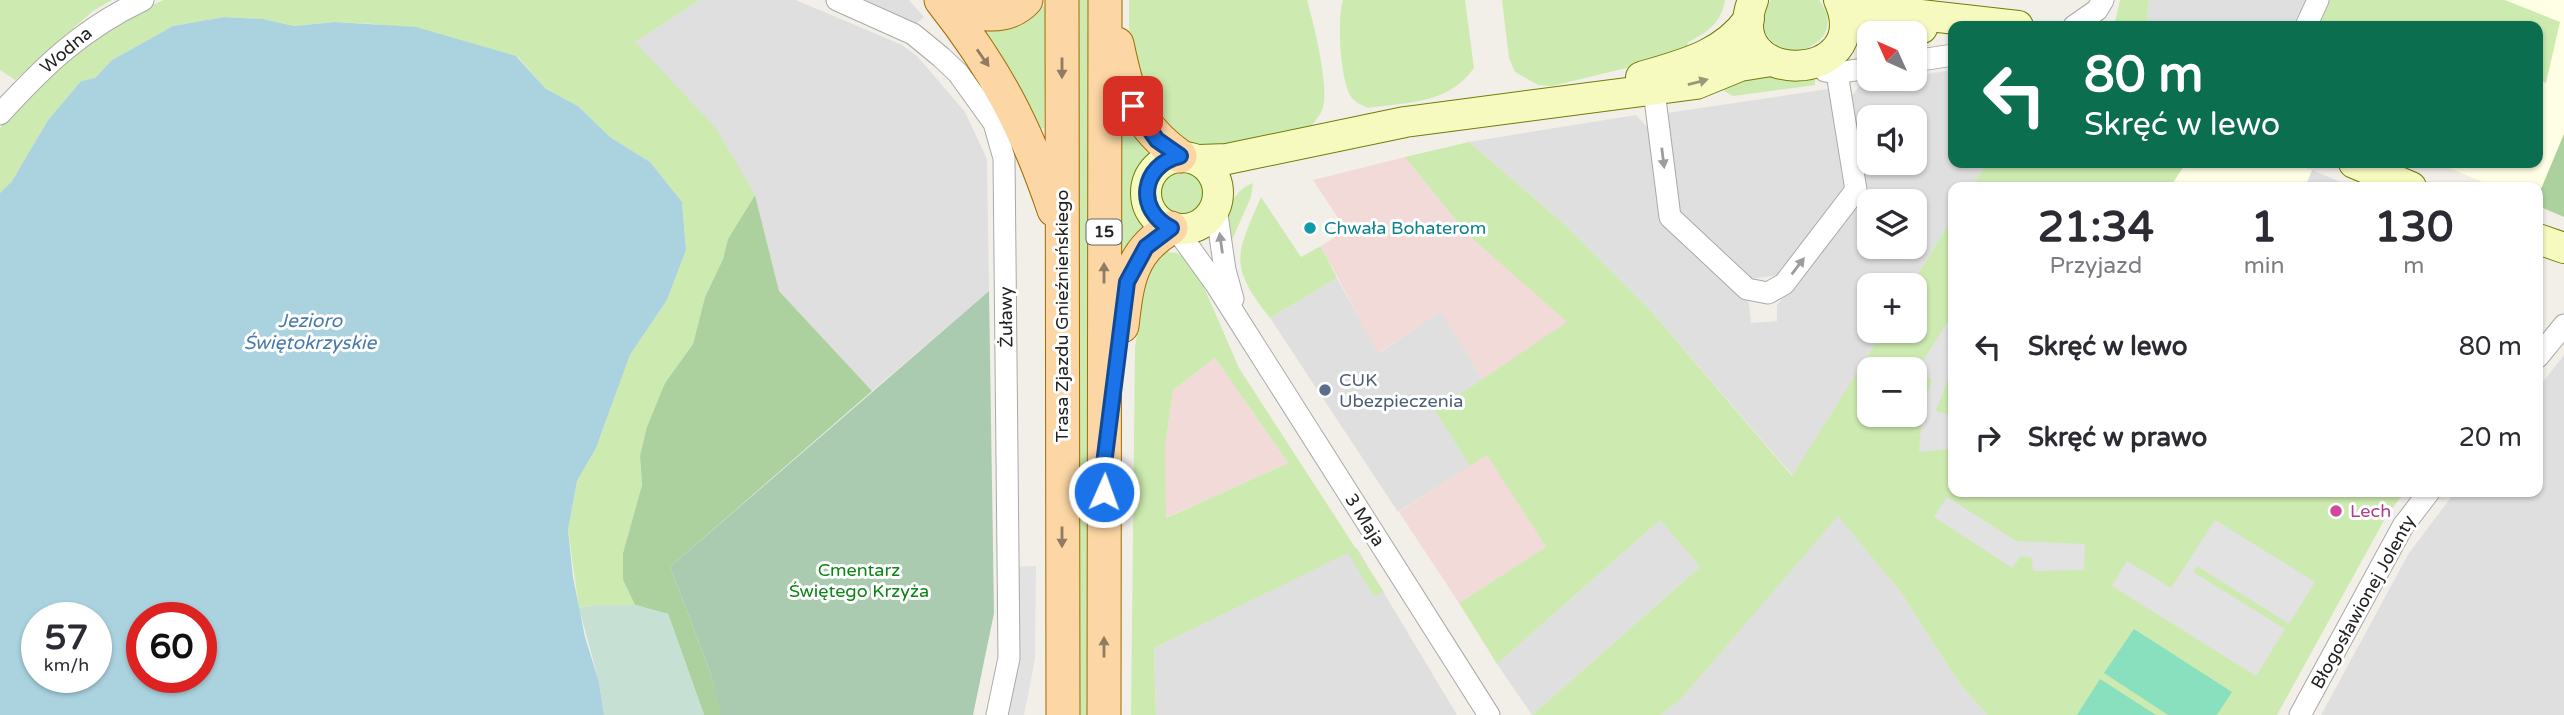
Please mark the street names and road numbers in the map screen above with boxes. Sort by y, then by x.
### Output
street label: Wodna [36,22,96,78]
street label: Trasa Zjazdu Gnieźnieńskiego [1051,190,1073,442]
road number: 15 [1086,220,1122,244]
street label: Żuławy [994,286,1018,348]
street label: 3 Maja [1340,489,1390,551]
street label: Błogosławionej Jolenty [2306,511,2420,693]

